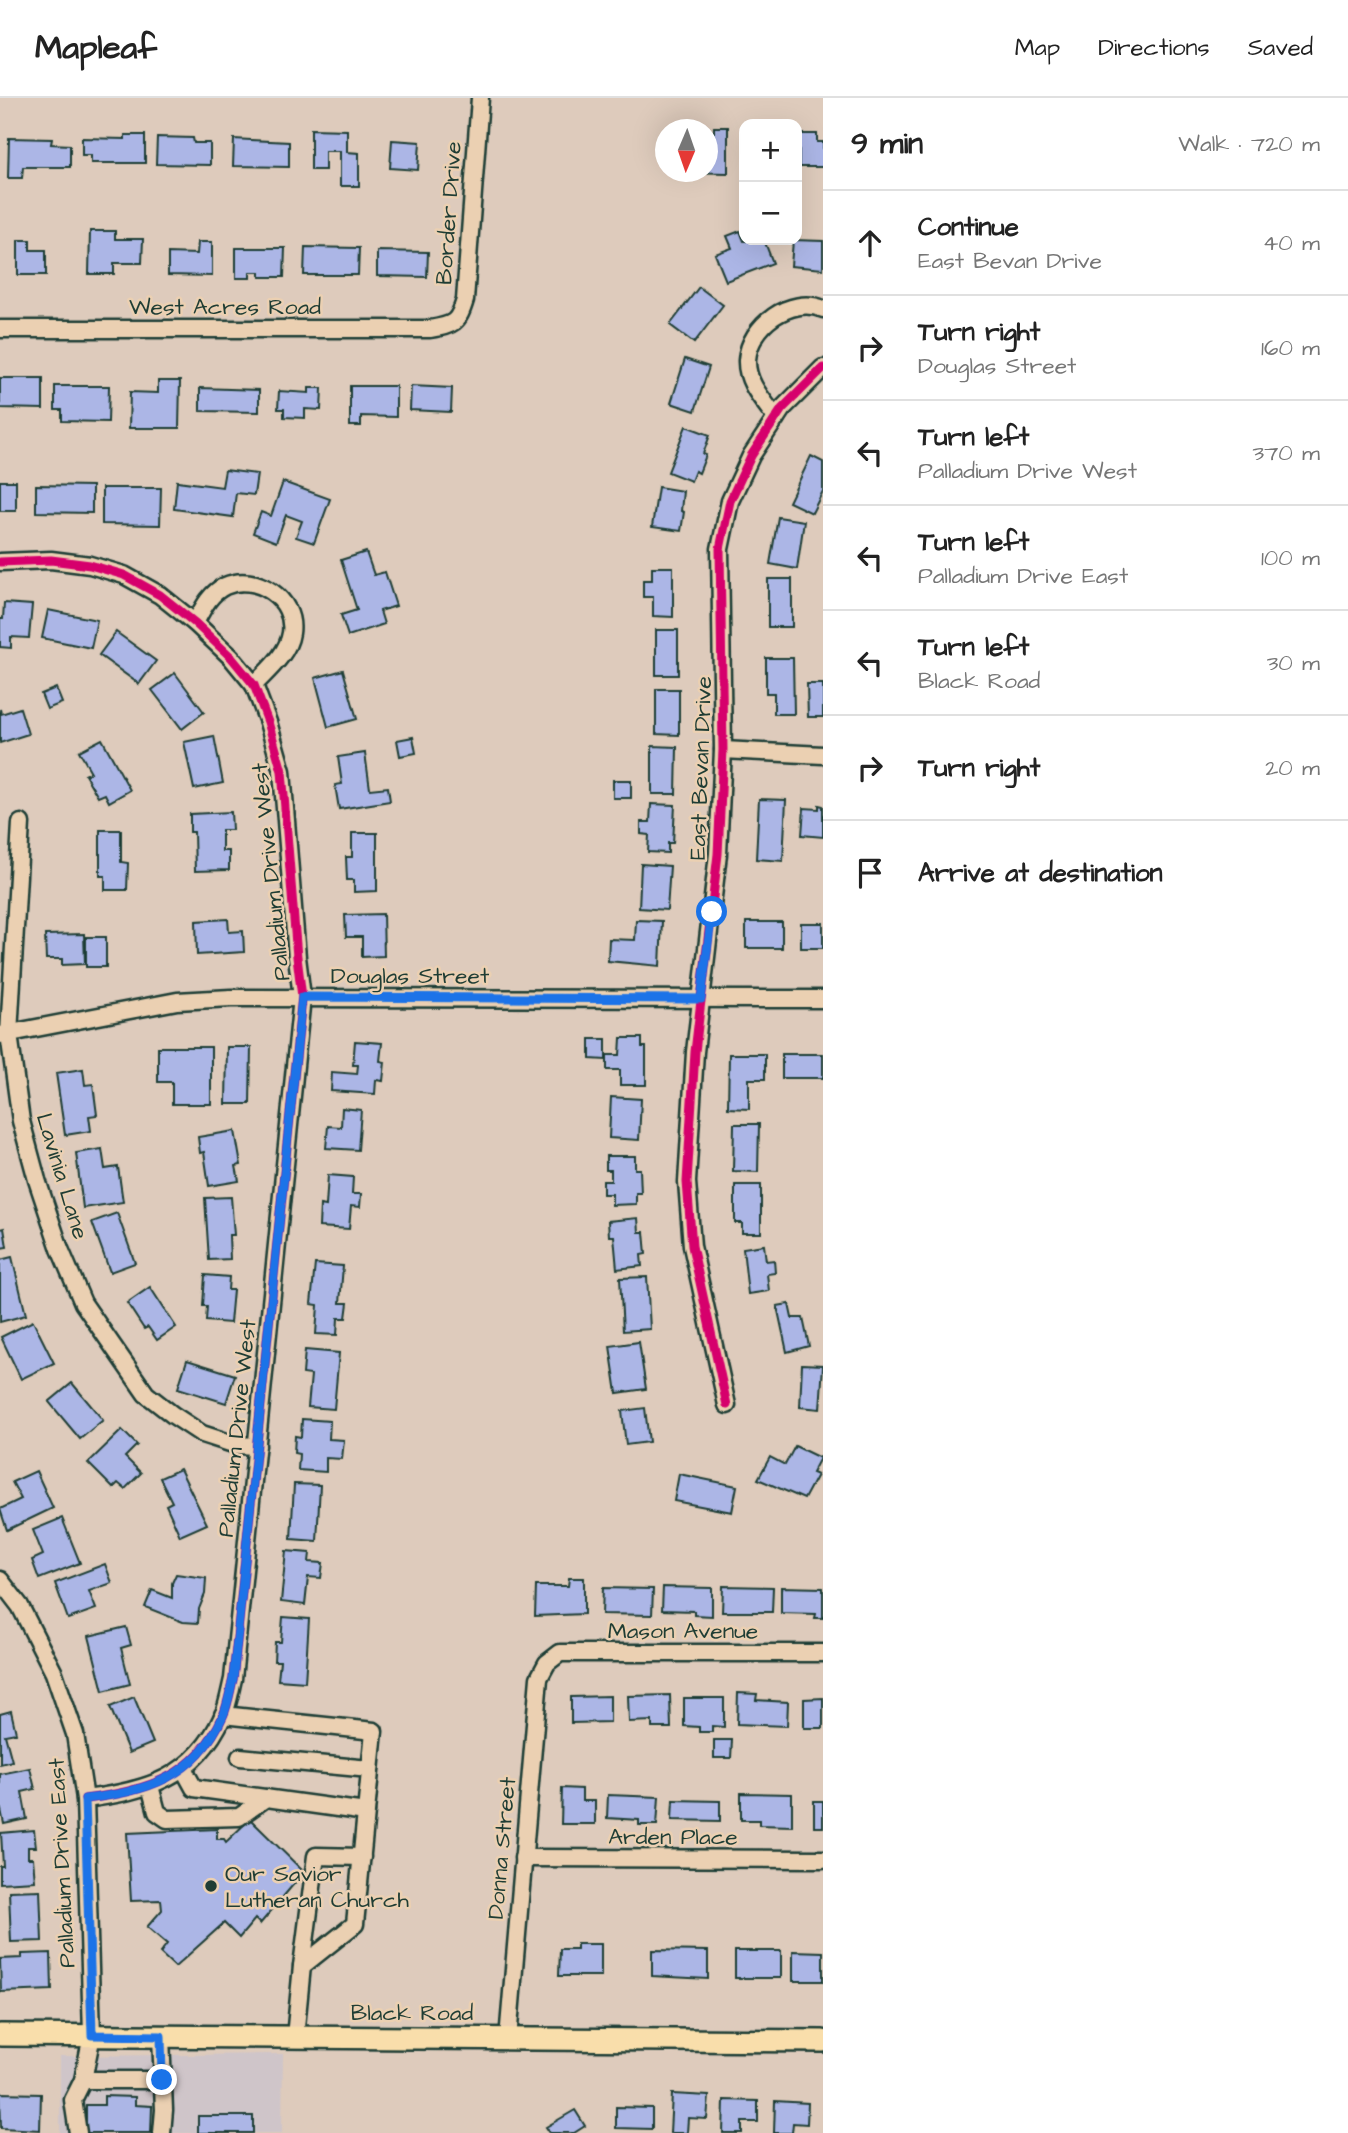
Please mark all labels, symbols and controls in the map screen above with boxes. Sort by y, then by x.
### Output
text: Mapleaf [35,25,157,71]
text: Map [1015,31,1060,65]
text: Directions [1098,31,1210,65]
text: Saved [1248,31,1313,65]
north arrow [655,119,718,182]
map controls [739,119,802,245]
button: + [739,119,802,182]
text: 9 min [851,123,923,165]
text: Walk · 720 m [1178,128,1320,160]
street label: Border Drive [428,140,470,286]
button: − [739,182,802,245]
text: Continue [918,209,1019,245]
icon: ahead [851,224,889,262]
text: 40 m [1263,227,1320,259]
text: East Bevan Drive [918,245,1102,277]
street label: West Acres Road [129,291,321,323]
text: Turn right [918,314,1040,350]
icon: right [851,329,889,367]
text: 160 m [1261,332,1320,364]
text: Douglas Street [918,350,1076,382]
text: Turn left [918,419,1029,455]
icon: left [851,434,889,472]
text: 370 m [1253,437,1320,469]
text: Palladium Drive West [918,455,1137,487]
text: Turn left [918,524,1029,560]
icon: left [851,539,889,577]
text: 100 m [1261,542,1320,574]
text: Palladium Drive East [918,560,1128,592]
text: Turn left [918,629,1029,665]
icon: left [851,644,889,682]
text: 30 m [1267,647,1320,679]
text: Black Road [918,665,1040,697]
street label: East Bevan Drive [682,676,720,861]
icon: right [851,749,889,787]
text: Turn right [918,750,1040,786]
text: 20 m [1265,752,1320,784]
street label: Palladium Drive West [244,761,298,982]
icon: arrive [851,854,889,892]
text: Arrive at destination [918,855,1163,891]
route start [696,896,727,927]
street label: Douglas Street [331,960,490,993]
street label: Lavinia Lane [28,1109,96,1243]
street label: Palladium Drive West [210,1317,264,1539]
street label: Mason Avenue [608,1615,758,1647]
street label: Palladium Drive East [40,1756,83,1969]
street label: Donna Street [480,1775,524,1921]
street label: Arden Place [608,1821,738,1853]
place label: Our Savior Lutheran Church [225,1858,409,1916]
marker: Our Savior Lutheran Church [203,1878,219,1894]
street label: Black Road [351,1997,473,2029]
route end [146,2064,177,2095]

